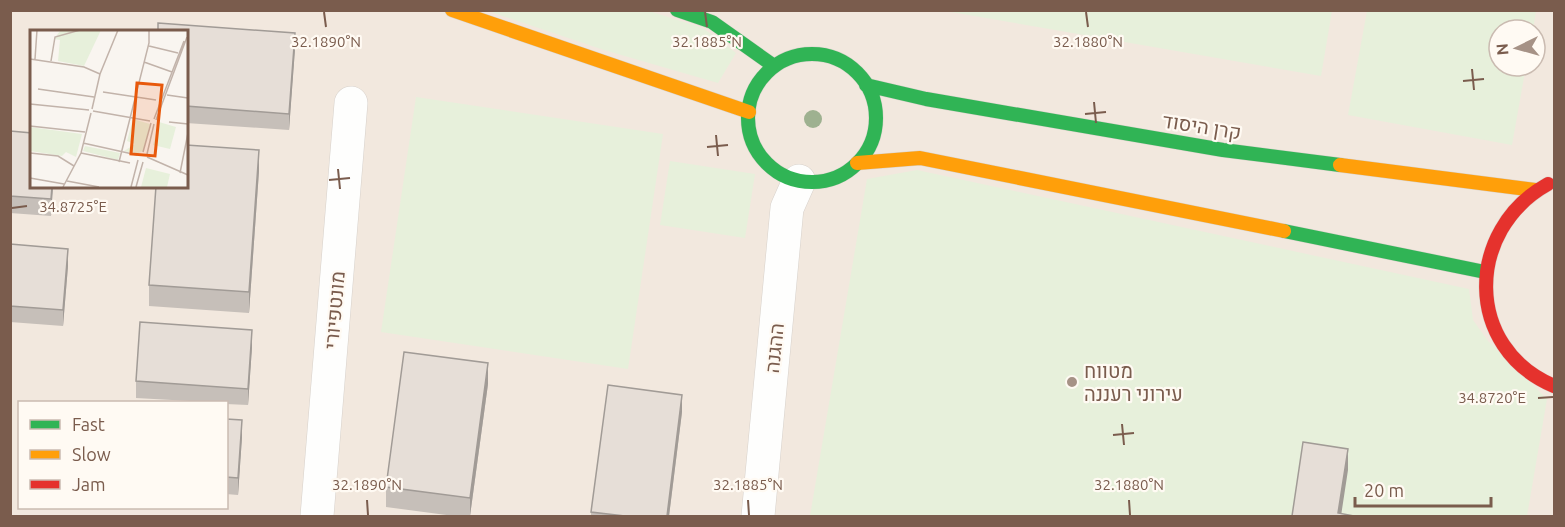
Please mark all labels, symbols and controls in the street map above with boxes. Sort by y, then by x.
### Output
north arrow [1487,18,1547,78]
inset map [30,30,188,188]
text: 32.1890°N [291,33,361,50]
text: 32.1885°N [672,33,742,50]
text: 32.1880°N [1053,33,1123,50]
text: N [1493,43,1512,56]
street label: קרן היסוד [1161,108,1243,144]
text: 34.8725°E [39,198,107,215]
street label: מונטפיורי [319,270,349,350]
street label: ההגנה [760,322,788,374]
place label: מטווח עירוני רעננה [1084,359,1183,405]
marker: מטווח עירוני רעננה [1065,375,1079,389]
text: 34.8720°E [1458,389,1526,406]
legend [18,401,228,509]
text: Fast [72,414,105,434]
text: Slow [72,444,111,464]
scale bar [1355,470,1492,508]
text: Jam [72,474,106,494]
text: 32.1890°N [332,476,402,493]
text: 32.1885°N [713,476,783,493]
text: 32.1880°N [1094,476,1164,493]
text: 20 m [1364,480,1404,500]

